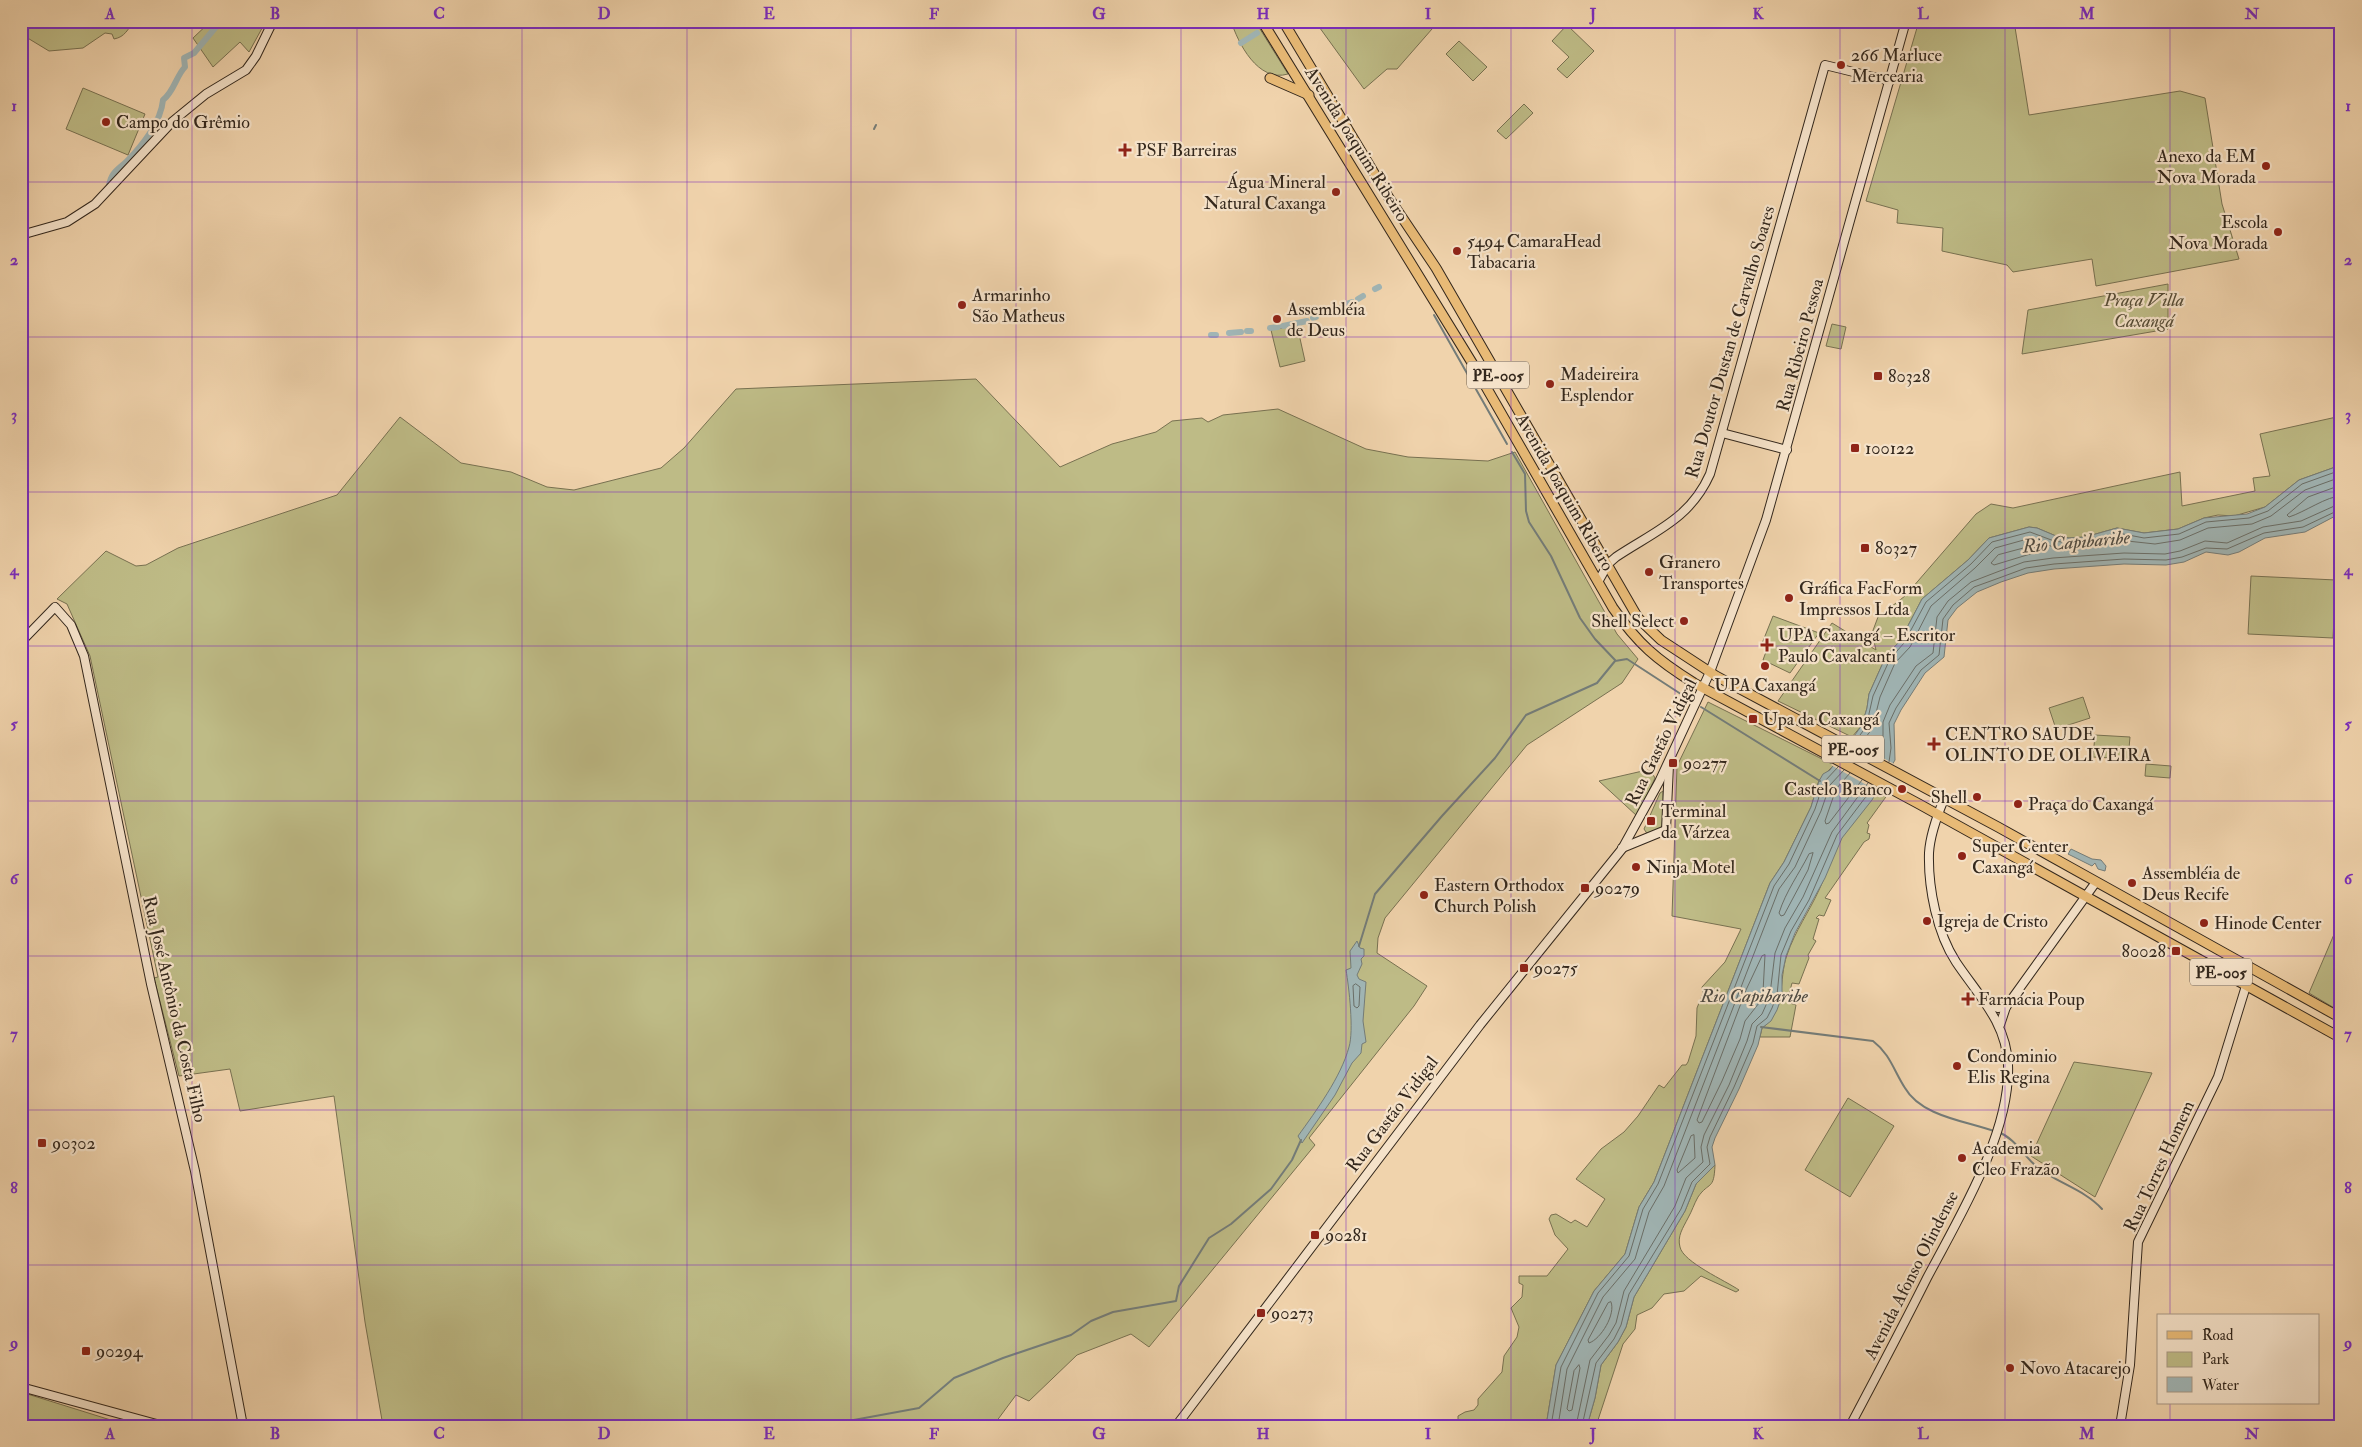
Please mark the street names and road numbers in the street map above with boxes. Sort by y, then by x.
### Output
street label: Avenida Joaquim Ribeiro [1299,62,1414,226]
street label: Rua Doutor Dustan de Carvalho Soares [1680,203,1781,481]
street label: Rua Ribeiro Pessoa [1772,275,1829,414]
road number: PE-005 [1467,362,1529,388]
street label: Avenida Joaquim Ribeiro [1509,408,1619,576]
street label: Rua Gastão Vidigal [1621,674,1703,810]
road number: PE-005 [1822,736,1884,762]
street label: Rua José Antônio da Costa Filho [137,894,212,1125]
road number: PE-005 [2190,959,2252,986]
street label: Rua Gastão Vidigal [1341,1051,1444,1177]
street label: Rua Torres Homem [2119,1097,2200,1236]
street label: Avenida Afonso Olindense [1858,1187,1964,1364]

